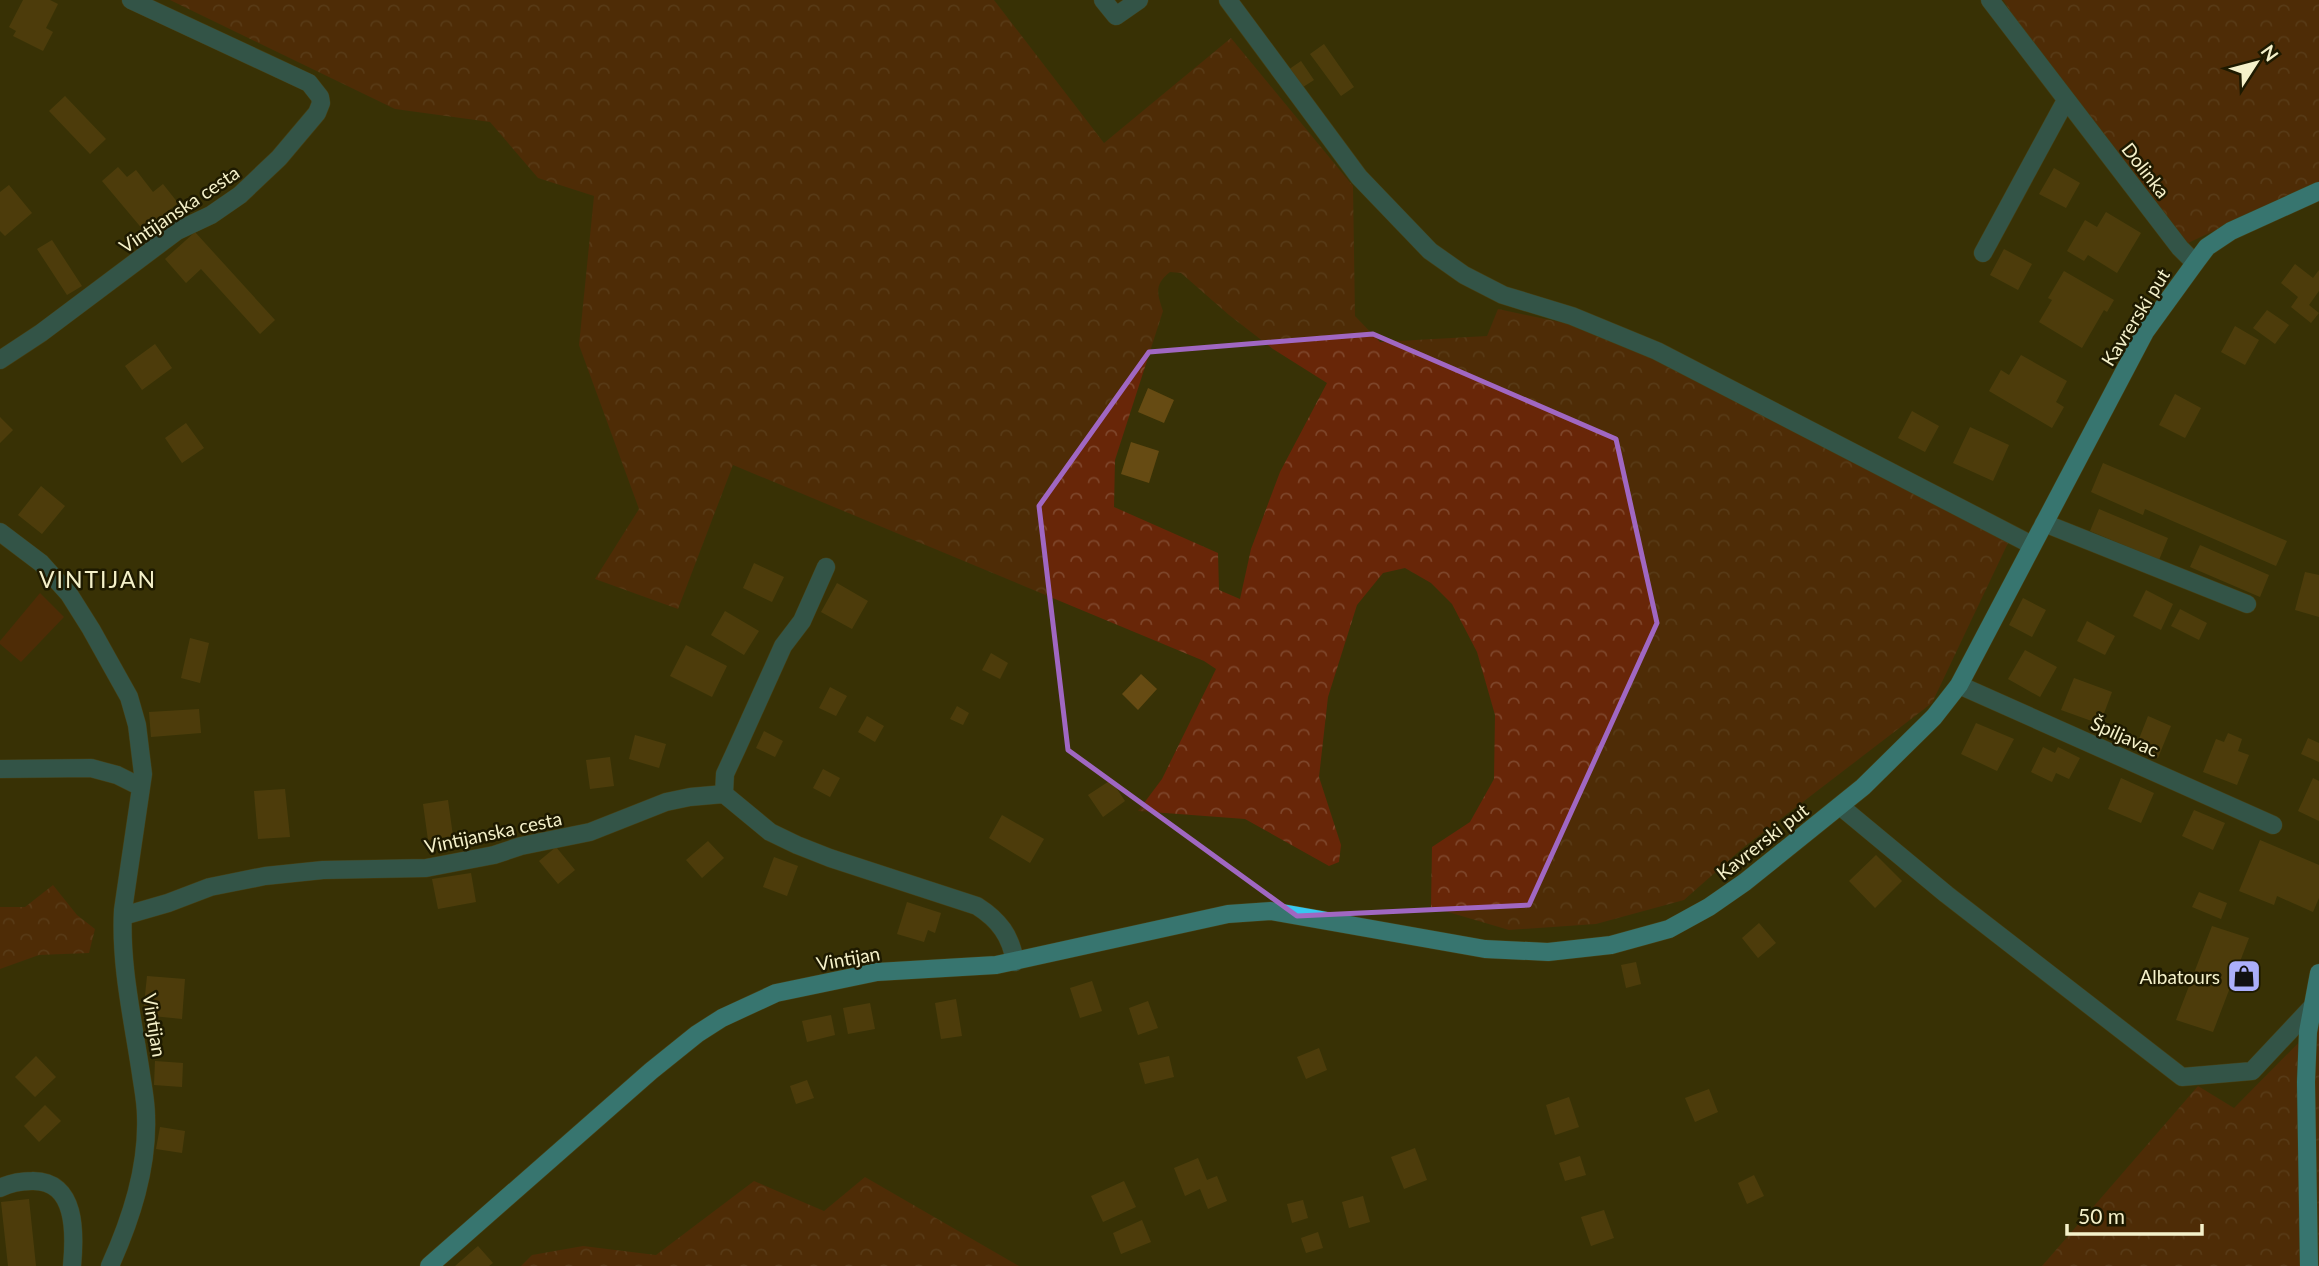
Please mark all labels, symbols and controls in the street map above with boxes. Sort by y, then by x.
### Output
north arrow [2221,28,2291,98]
text: N [2257,40,2284,65]
street label: Dolinka [2117,138,2175,202]
street label: Vintijanska cesta [115,160,243,258]
street label: Kavrerski put [2096,264,2174,370]
district label: VINTIJAN [39,565,157,593]
street label: Špiljavac [2088,711,2162,761]
street label: Kavrerski put [1711,798,1813,884]
street label: Vintijanska cesta [422,806,564,858]
street label: Vintijan [814,941,882,975]
shop icon: Albatours [2225,957,2263,995]
place label: Albatours [2140,965,2220,988]
street label: Vintijan [139,991,171,1059]
scale bar [2067,1192,2202,1236]
text: 50 m [2078,1203,2125,1228]

